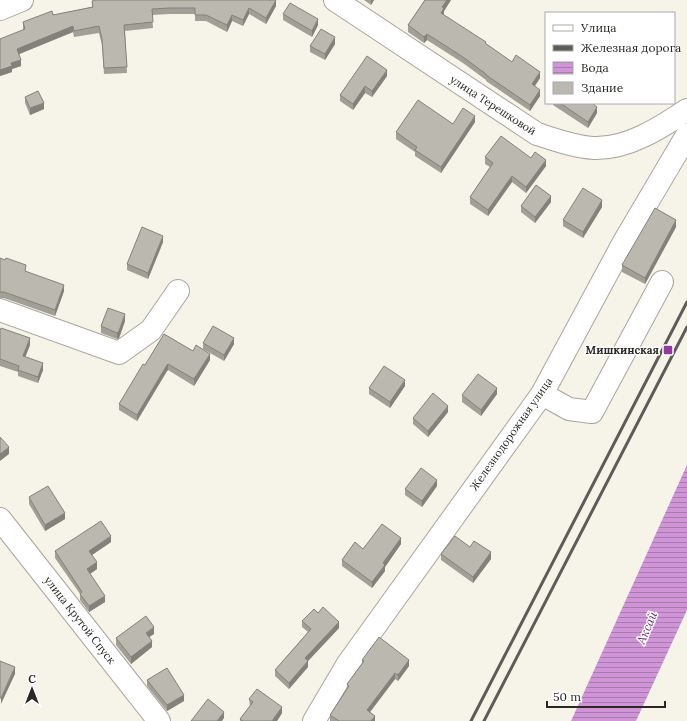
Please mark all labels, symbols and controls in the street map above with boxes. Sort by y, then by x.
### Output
legend [545,12,675,104]
text: Улица [580,20,617,35]
text: Железная дорога [581,40,681,55]
text: Вода [581,60,609,75]
street label: улица Терешковой [447,72,539,138]
text: Здание [581,80,624,95]
place label: Мишкинская [586,343,659,357]
marker: Мишкинская [662,344,674,356]
street label: Железнодорожная улица [467,375,556,493]
street label: улица Крутой Спуск [41,573,119,667]
water label: Аксай [633,609,660,647]
north arrow [12,669,52,709]
text: С [28,672,36,686]
scale bar [547,683,665,709]
text: 50 m [553,689,581,704]

